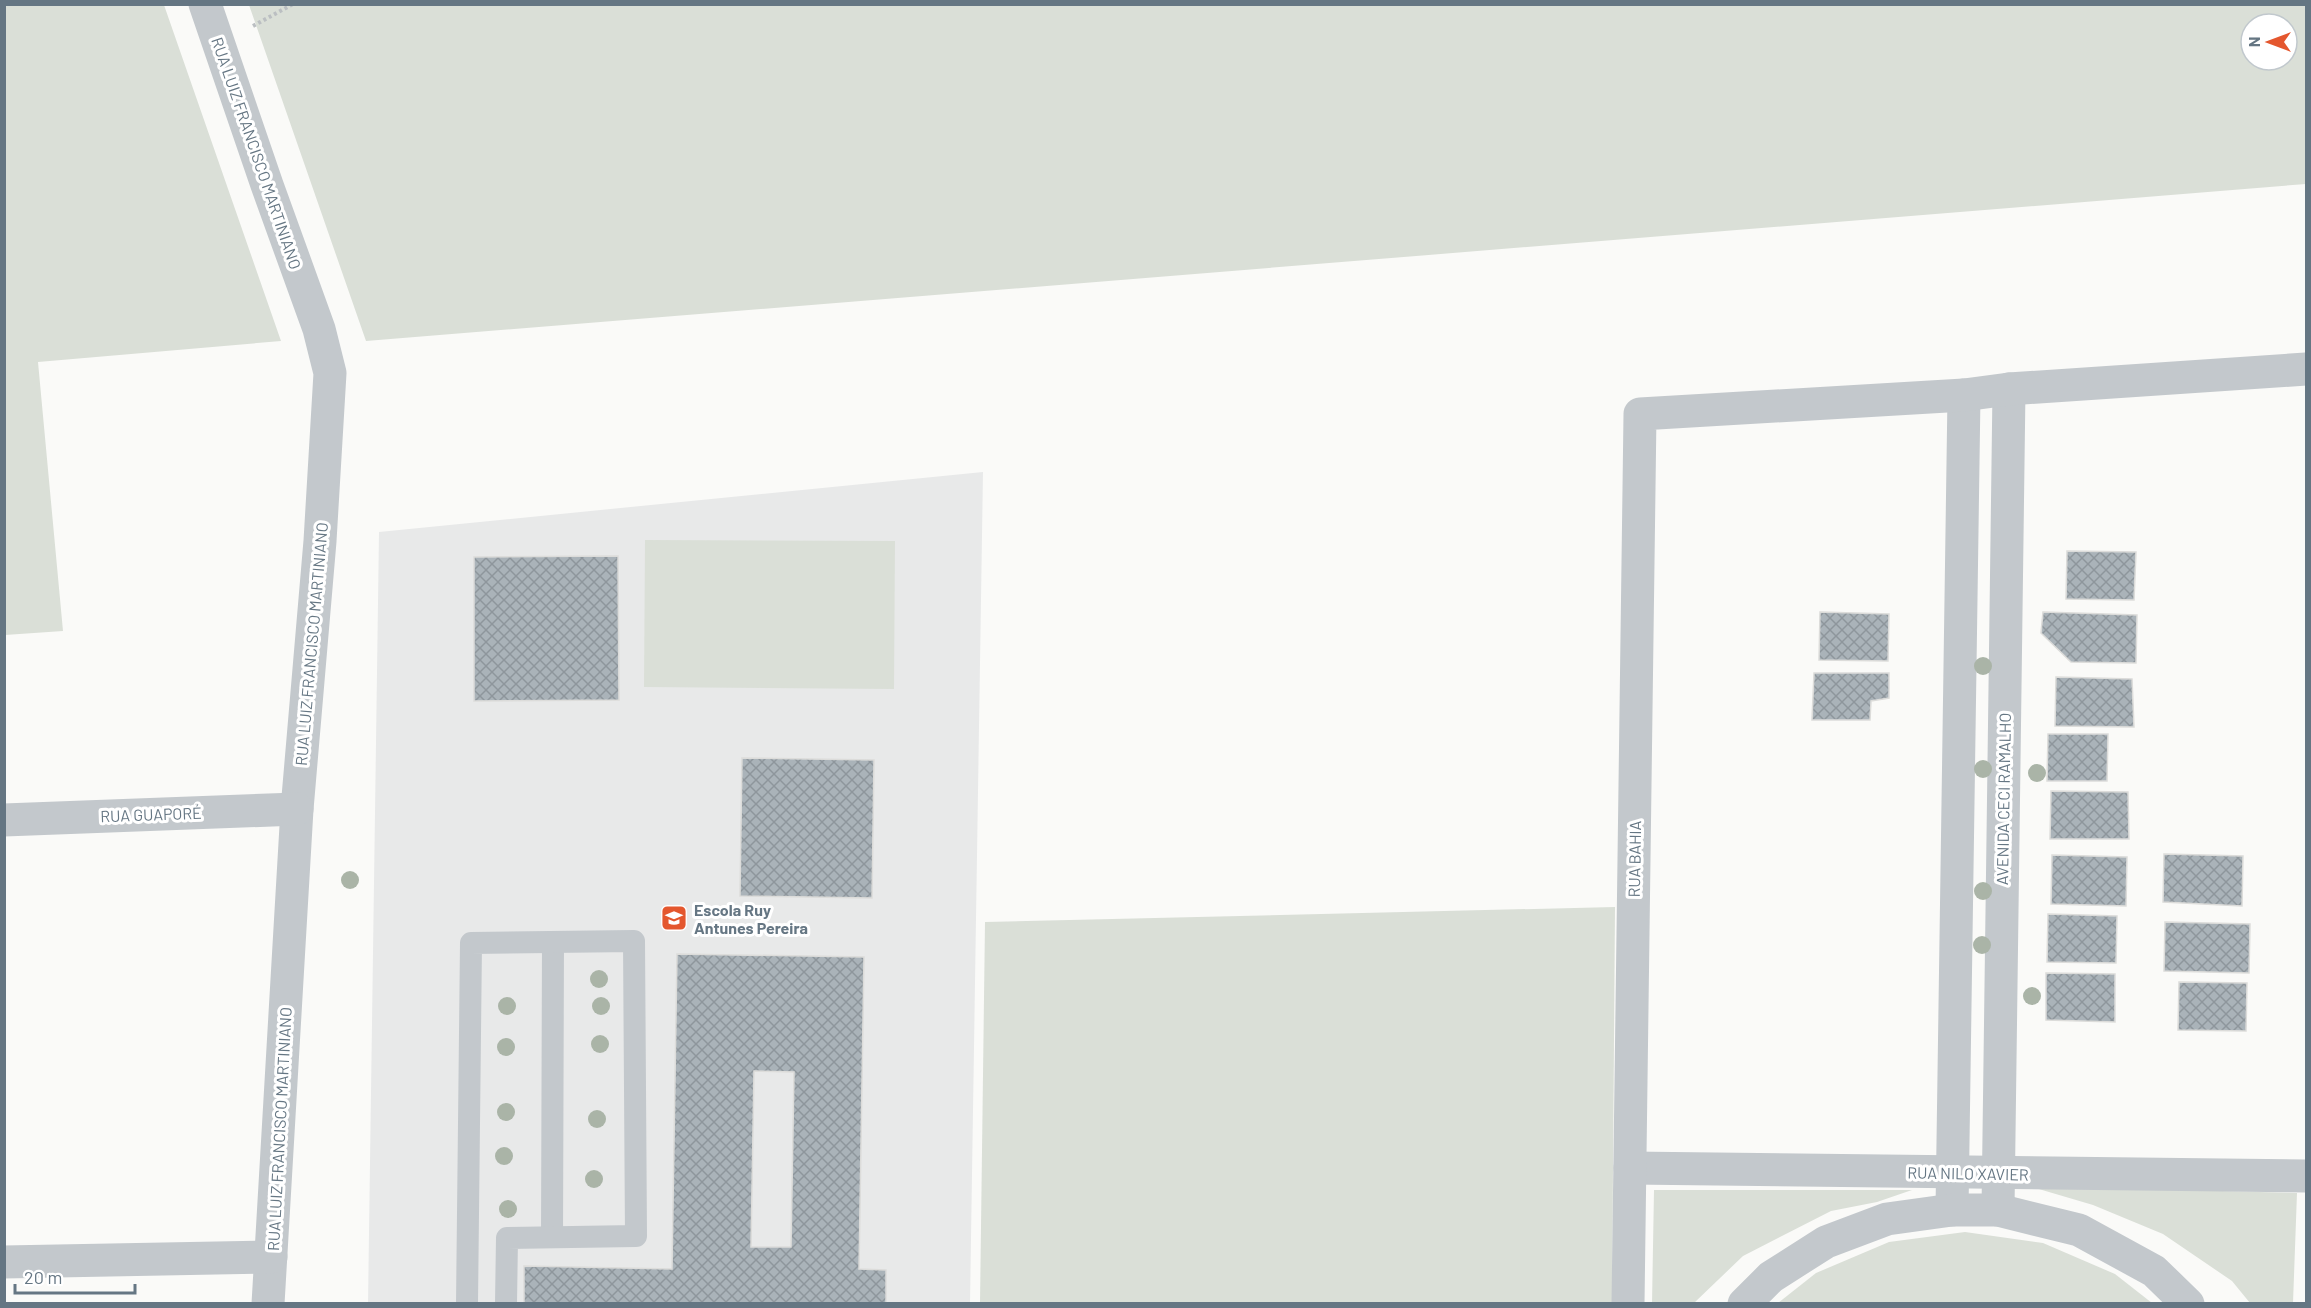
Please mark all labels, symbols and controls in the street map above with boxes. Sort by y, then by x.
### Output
north arrow [2239,12,2299,72]
street label: RUA LUIZ FRANCISCO MARTINIANO [208,34,306,272]
text: N [2244,37,2263,47]
street label: RUA LUIZ FRANCISCO MARTINIANO [291,522,331,766]
street label: AVENIDA CECI RAMALHO [1992,713,2014,885]
street label: RUA GUAPORÉ [100,803,202,825]
street label: RUA BAHIA [1624,820,1644,897]
place label: Escola Ruy Antunes Pereira [694,900,808,937]
school or university icon: Escola Ruy Antunes Pereira [659,903,689,933]
street label: RUA LUIZ FRANCISCO MARTINIANO [263,1007,295,1251]
street label: RUA NILO XAVIER [1907,1162,2029,1184]
scale bar [15,1257,135,1295]
text: 20 m [24,1266,62,1288]

